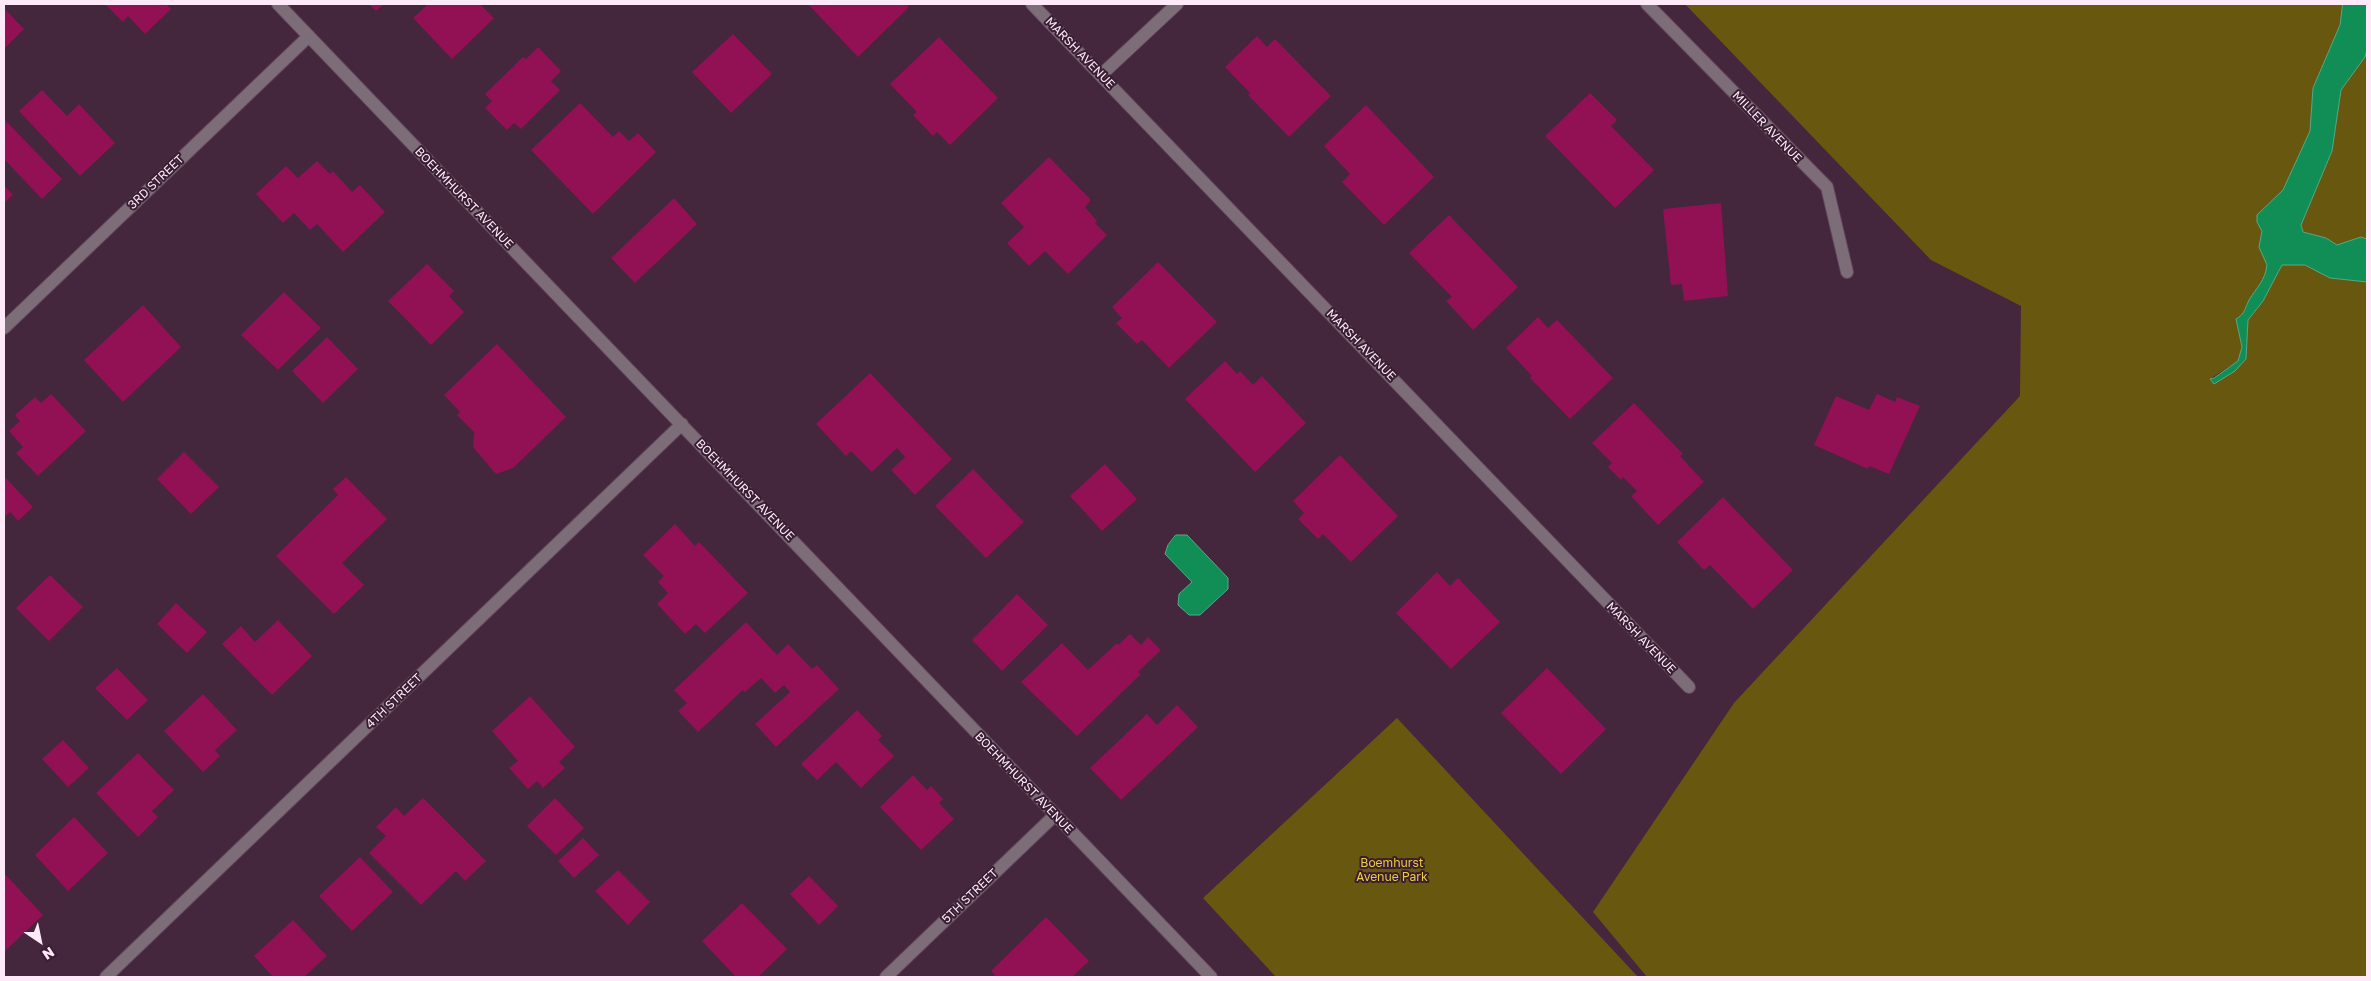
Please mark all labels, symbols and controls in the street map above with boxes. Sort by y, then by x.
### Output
street label: MARSH AVENUE [1042,14,1118,92]
street label: MILLER AVENUE [1729,88,1805,166]
street label: BOEHMHURST AVENUE [412,144,516,252]
street label: 3RD STREET [125,152,187,212]
street label: MARSH AVENUE [1323,306,1399,384]
street label: BOEHMHURST AVENUE [693,436,797,544]
street label: MARSH AVENUE [1603,599,1679,677]
street label: 4TH STREET [363,671,425,731]
street label: BOEHMHURST AVENUE [972,729,1076,837]
park label: Boemhurst Avenue Park [1356,856,1428,884]
street label: 5TH STREET [939,866,1001,926]
north arrow [15,916,65,966]
text: N [40,944,58,964]

